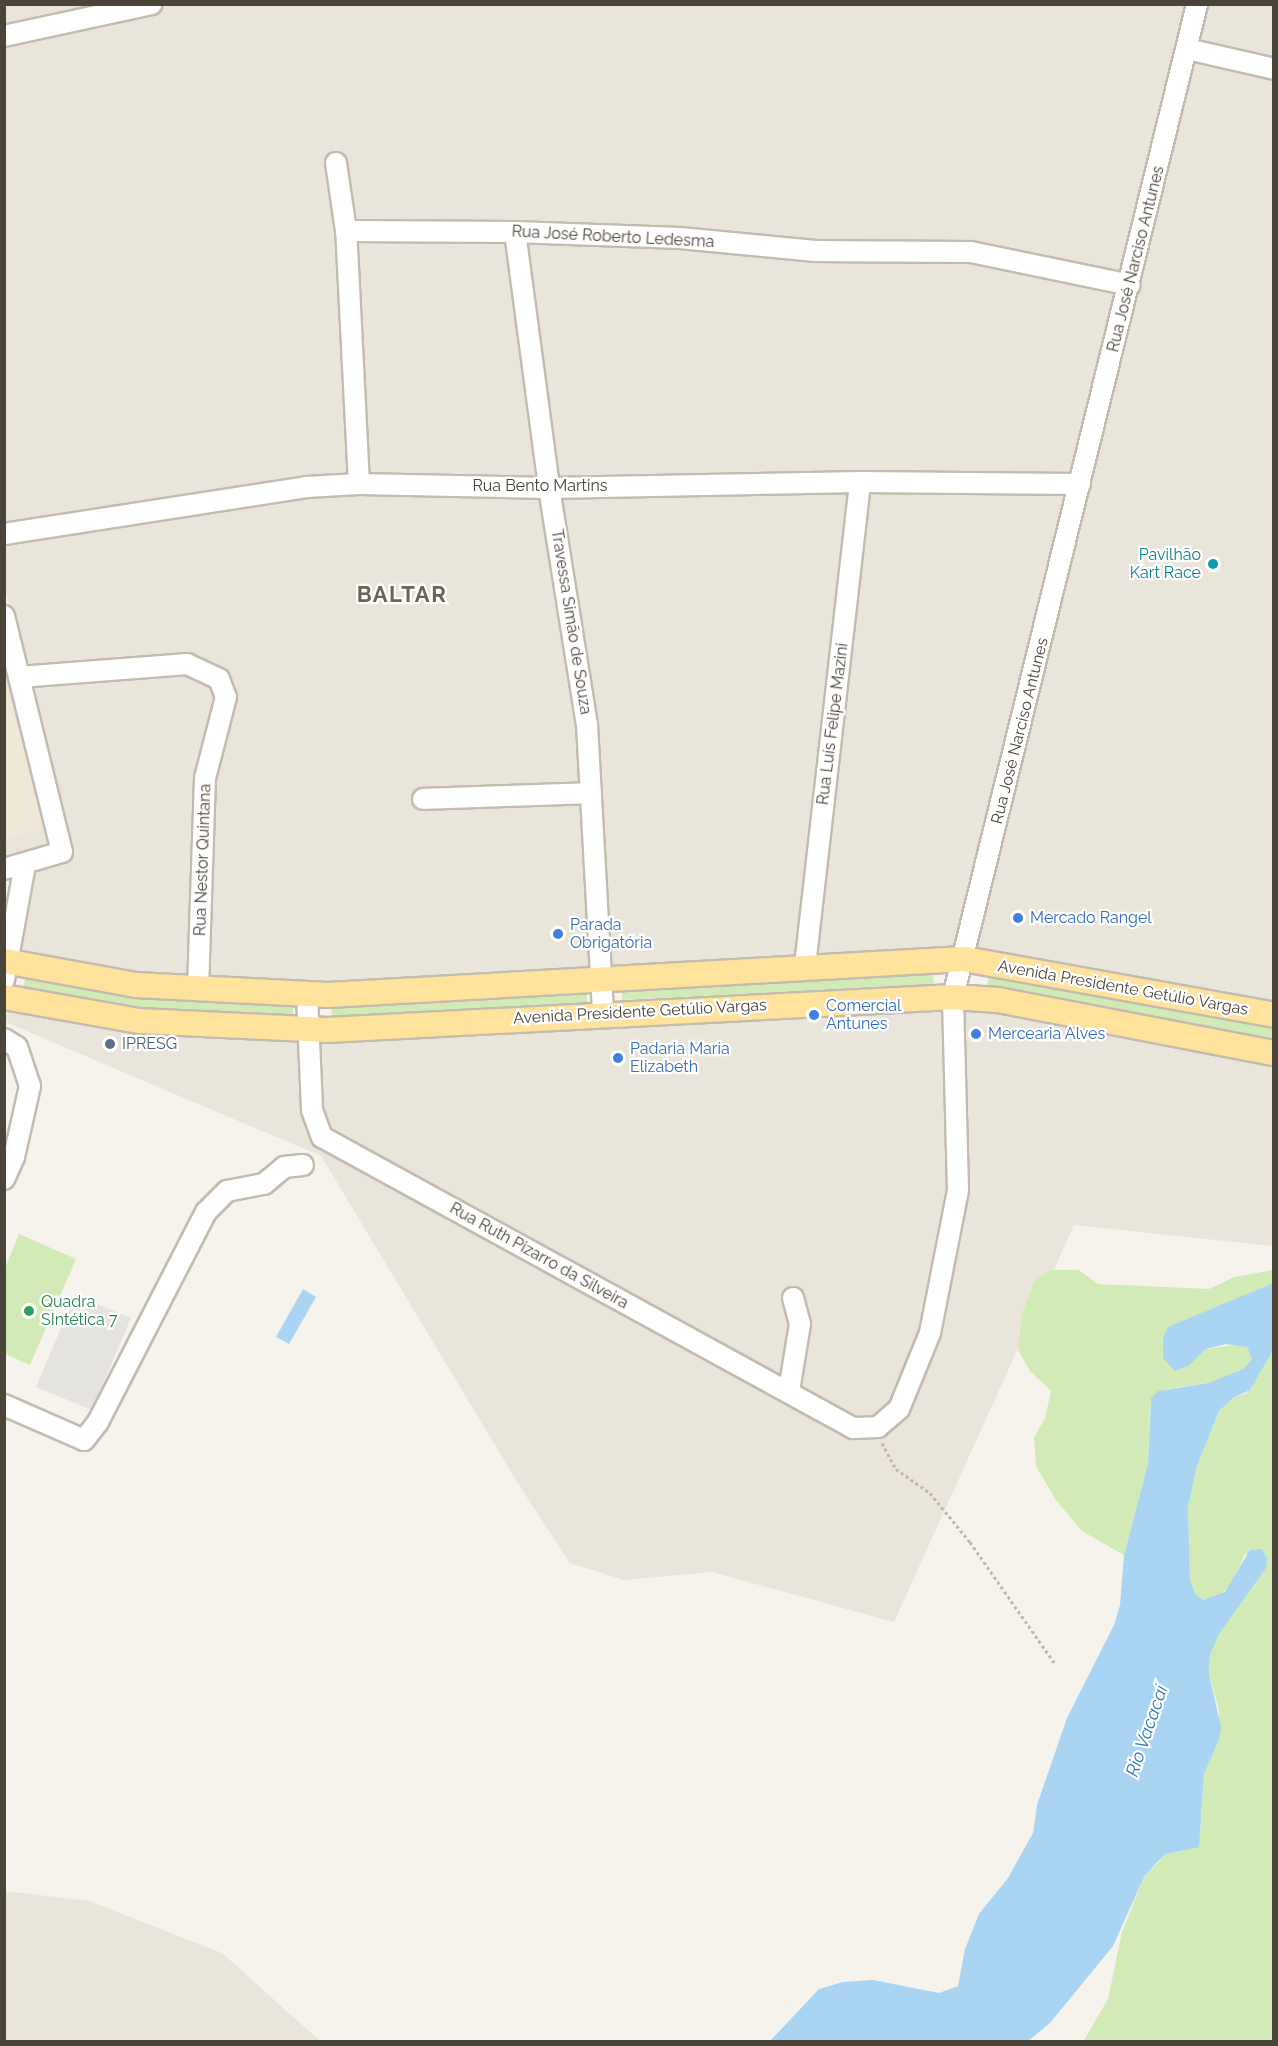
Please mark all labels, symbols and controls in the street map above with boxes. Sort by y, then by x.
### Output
street label: Rua José Narciso Antunes [1103,163,1169,355]
street label: Rua José Roberto Ledesma [511,222,715,252]
street label: Rua Bento Martins [473,476,607,496]
street label: Travessa Simão de Souza [547,528,595,716]
place label: Pavilhão Kart Race [1130,545,1201,583]
marker: Pavilhão Kart Race [1206,557,1220,571]
district label: BALTAR [357,582,447,608]
street label: Rua José Narciso Antunes [987,635,1053,827]
street label: Rua Luís Felipe Mazini [814,642,852,806]
street label: Rua Nestor Quintana [191,783,215,937]
place label: Mercado Rangel [1030,908,1152,928]
marker: Mercado Rangel [1011,911,1025,925]
place label: Parada Obrigatória [570,915,652,953]
marker: Parada Obrigatória [551,927,565,941]
street label: Avenida Presidente Getúlio Vargas [996,956,1250,1020]
street label: Avenida Presidente Getúlio Vargas [513,996,767,1028]
place label: Comercial Antunes [826,996,901,1034]
marker: Comercial Antunes [807,1008,821,1022]
place label: Mercearia Alves [988,1024,1106,1044]
marker: Mercearia Alves [969,1027,983,1041]
place label: IPRESG [122,1034,177,1054]
marker: IPRESG [103,1037,117,1051]
place label: Padaria Maria Elizabeth [630,1039,730,1077]
marker: Padaria Maria Elizabeth [611,1051,625,1065]
street label: Rua Ruth Pizarro da Silveira [446,1199,632,1313]
place label: Quadra SIntética 7 [41,1292,117,1330]
marker: Quadra SIntética 7 [22,1304,36,1318]
water label: Rio Vacacaí [1121,1682,1173,1780]

